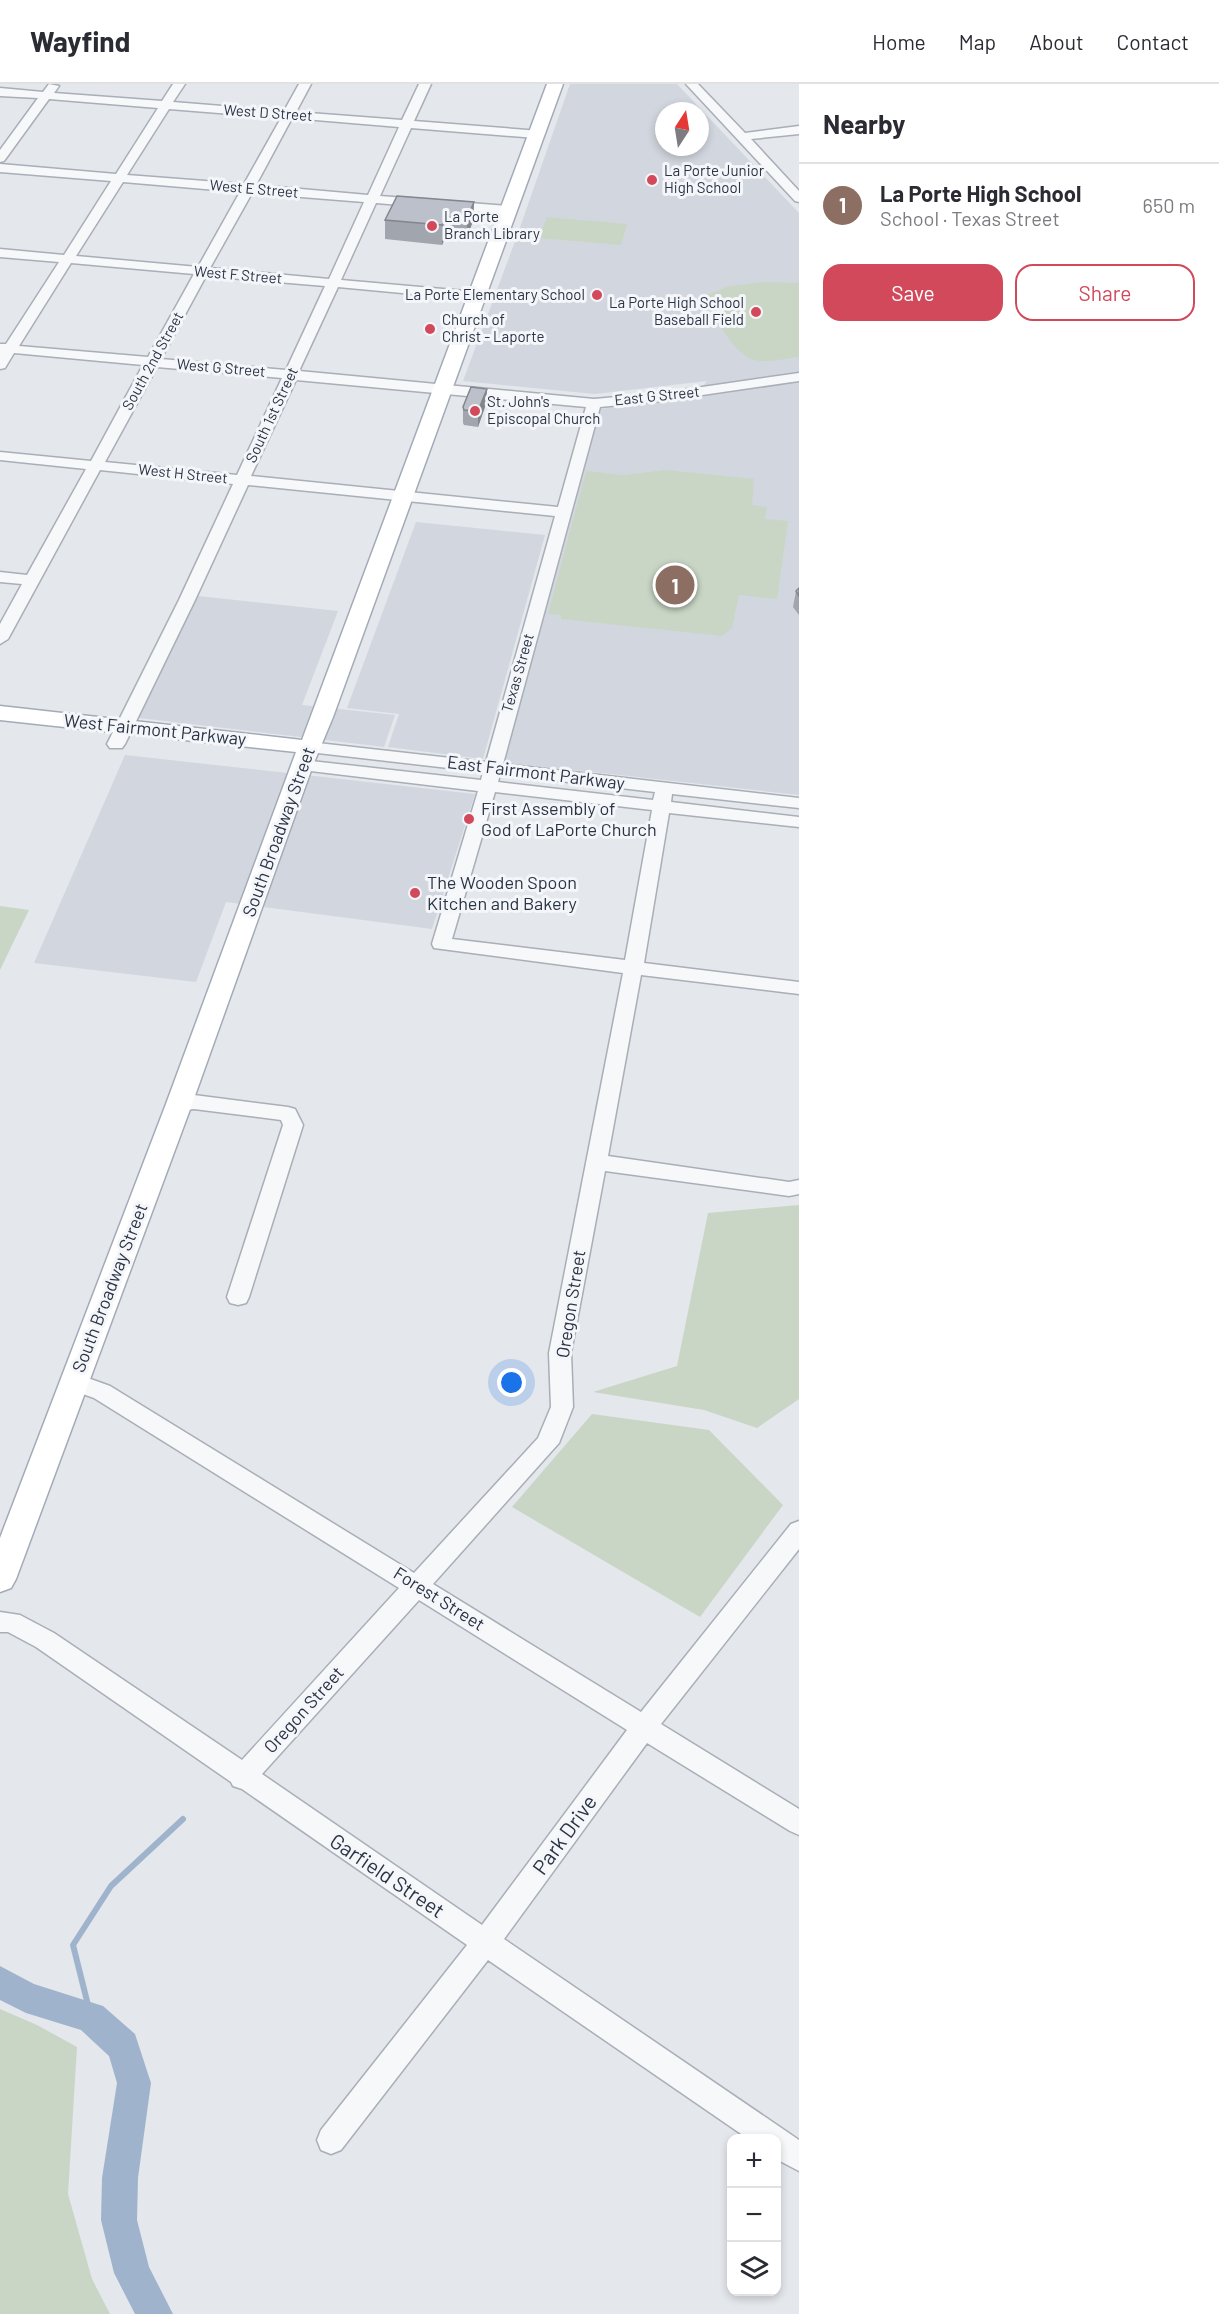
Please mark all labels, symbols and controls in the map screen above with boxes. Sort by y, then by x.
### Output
text: Wayfind [30,24,130,58]
text: Home [872,29,926,54]
text: Map [959,29,996,54]
text: About [1029,29,1084,54]
text: Contact [1117,29,1189,54]
street label: West D Street [223,100,313,124]
north arrow [655,102,709,156]
text: Nearby [823,108,905,139]
place label: La Porte Junior High School [664,161,765,196]
marker: La Porte Junior High School [645,173,659,187]
street label: West E Street [209,175,299,201]
text: La Porte High School [880,180,1081,206]
text: 1 [839,193,846,217]
text: 650 m [1143,193,1195,217]
text: School · Texas Street [880,206,1060,230]
place label: La Porte Branch Library [444,207,540,242]
marker: La Porte Branch Library [425,219,439,233]
street label: West F Street [193,261,283,287]
button: Save [823,264,1003,321]
button: Share [1015,264,1195,321]
place label: La Porte Elementary School [405,285,585,303]
marker: La Porte Elementary School [590,288,604,302]
place label: La Porte High School Baseball Field [609,293,744,328]
marker: La Porte High School Baseball Field [749,305,763,319]
street label: South 2nd Street [118,308,187,413]
place label: Church of Christ - Laporte [442,310,544,345]
marker: Church of Christ - Laporte [423,322,437,336]
street label: West G Street [176,354,266,380]
street label: South 1st Street [241,364,301,465]
street label: East G Street [613,382,700,408]
place label: St. John's Episcopal Church [487,392,600,427]
marker: St. John's Episcopal Church [468,404,482,418]
street label: West H Street [138,459,229,487]
pin: 1 [656,562,694,608]
street label: Texas Street [497,631,537,714]
street label: West Fairmont Parkway [63,708,247,750]
street label: South Broadway Street [237,744,319,920]
street label: East Fairmont Parkway [446,750,626,794]
place label: First Assembly of God of LaPorte Church [481,797,657,840]
marker: First Assembly of God of LaPorte Church [462,812,476,826]
place label: The Wooden Spoon Kitchen and Bakery [427,871,577,914]
marker: The Wooden Spoon Kitchen and Bakery [408,886,422,900]
street label: South Broadway Street [67,1200,151,1375]
street label: Oregon Street [551,1248,589,1359]
your location [497,1368,526,1397]
street label: Forest Street [390,1561,489,1635]
street label: Oregon Street [259,1661,348,1757]
street label: Park Drive [527,1789,601,1879]
street label: Garfield Street [326,1827,450,1922]
map controls [727,2134,781,2296]
button: + [727,2134,781,2188]
button: − [727,2188,781,2242]
button: layers [727,2242,781,2296]

